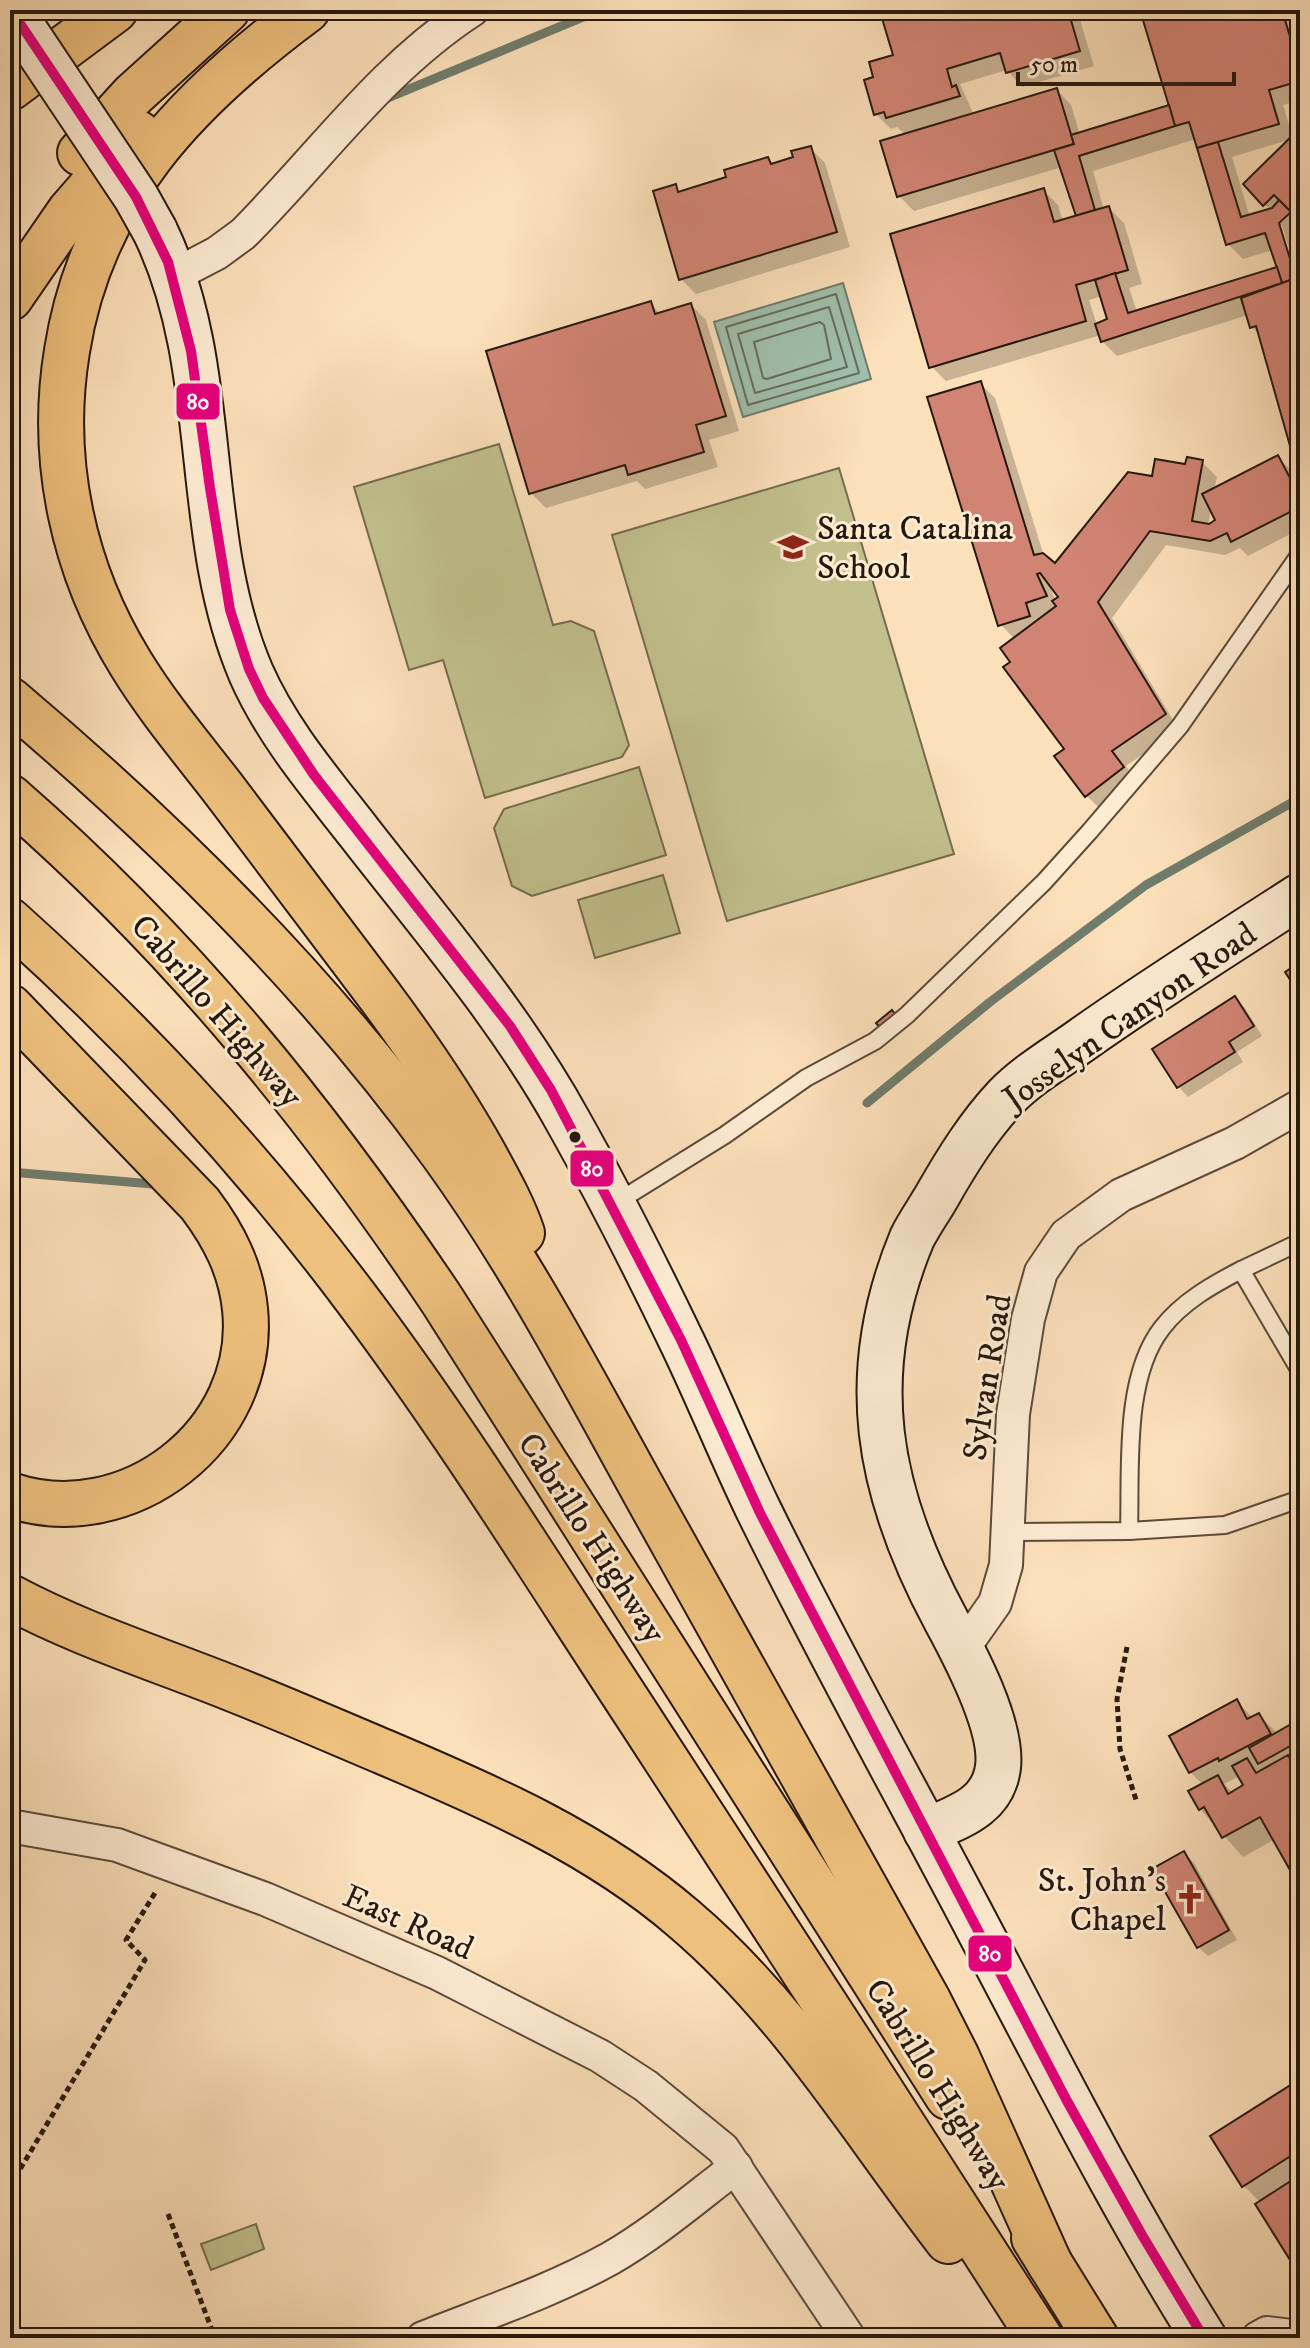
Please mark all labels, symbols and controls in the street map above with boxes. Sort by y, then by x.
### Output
scale bar [1018,36,1234,86]
text: 50 m [1030,50,1078,80]
line badge: 80 [175,382,221,421]
text: 80 [187,389,210,416]
place label: Santa Catalina School [817,508,1014,589]
school or university icon: Santa Catalina School [776,530,810,564]
street label: Cabrillo Highway [121,906,312,1117]
street label: Josselyn Canyon Road [993,913,1265,1122]
unlabelled marker [567,1129,583,1145]
line badge: 80 [569,1149,615,1188]
text: 80 [581,1156,604,1183]
street label: Sylvan Road [954,1291,1022,1463]
street label: Cabrillo Highway [508,1425,675,1652]
place label: St. John's Chapel [1038,1860,1167,1941]
street label: East Road [336,1875,480,1970]
church icon: St. John's Chapel [1173,1882,1207,1916]
line badge: 80 [967,1934,1013,1973]
text: 80 [979,1941,1002,1968]
street label: Cabrillo Highway [855,1971,1020,2200]

